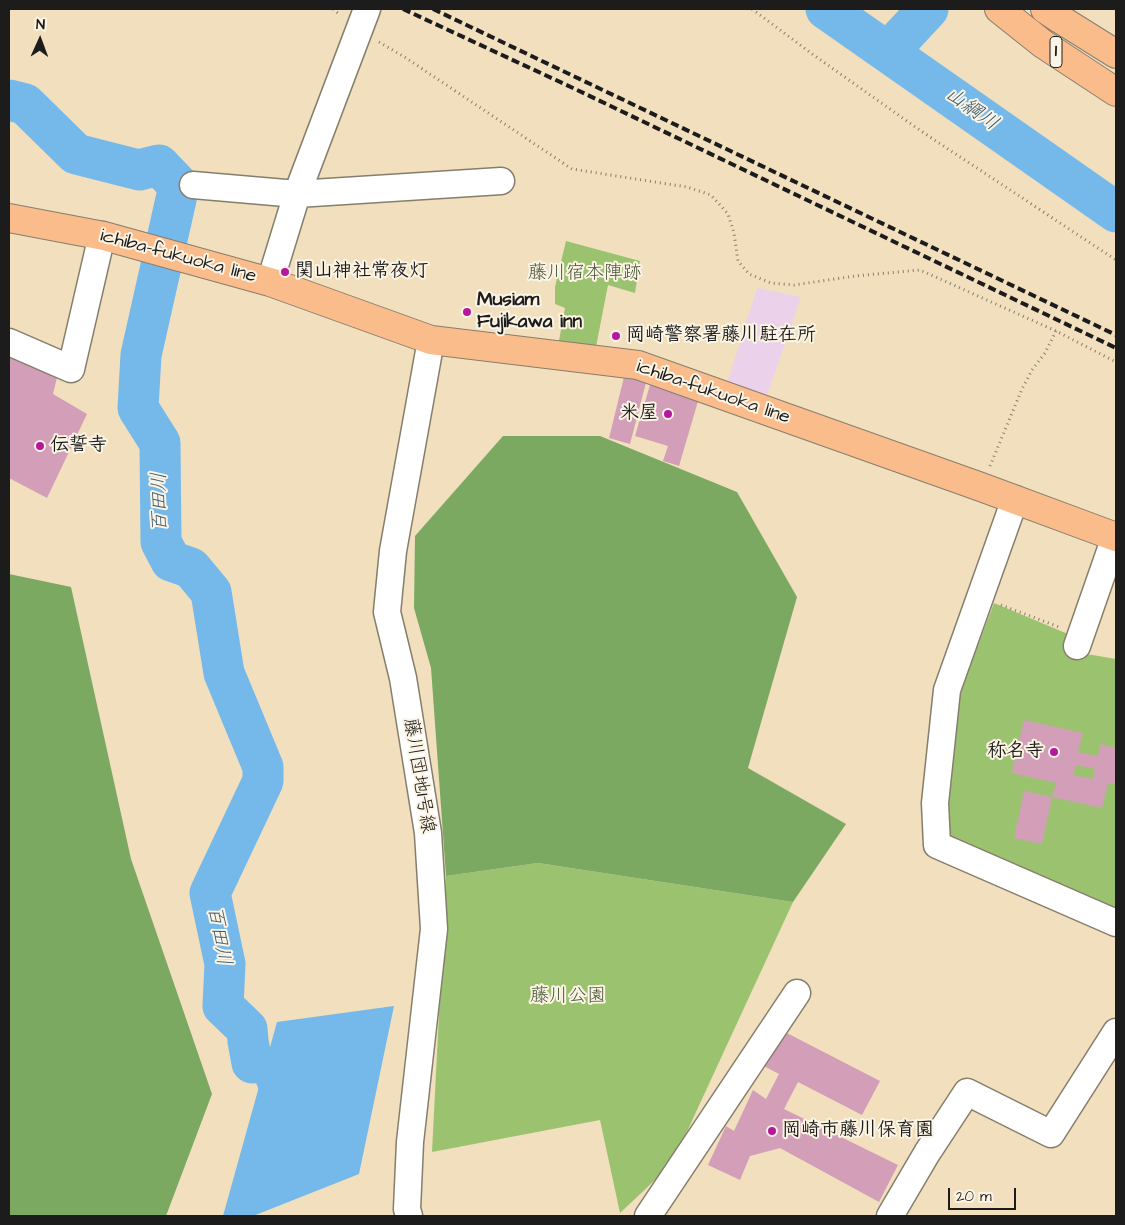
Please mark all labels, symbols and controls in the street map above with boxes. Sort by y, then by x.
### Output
north arrow [15,15,65,65]
text: N [36,15,45,35]
road number: 1 [1050,36,1062,68]
water label: 山綱川 [940,83,1002,137]
street label: ichiba-fukuoka line [97,225,259,289]
place label: 関山神社常夜灯 [295,261,428,283]
park label: 藤川宿本陣跡 [528,263,642,285]
marker: 関山神社常夜灯 [279,266,291,278]
place label: Musiam Fujikawa inn [477,290,582,334]
marker: Musiam Fujikawa inn [461,306,473,318]
place label: 岡崎警察署藤川駐在所 [626,325,816,347]
marker: 岡崎警察署藤川駐在所 [610,330,622,342]
street label: ichiba-fukuoka line [633,356,793,430]
place label: 米屋 [620,403,658,425]
marker: 米屋 [662,408,674,420]
place label: 伝誓寺 [50,435,107,457]
marker: 伝誓寺 [34,440,46,452]
water label: 百田川 [148,472,174,532]
street label: 藤川団地1号線 [398,717,438,835]
place label: 称名寺 [987,741,1044,763]
marker: 称名寺 [1048,746,1060,758]
water label: 百田川 [201,904,235,968]
park label: 藤川公園 [530,986,606,1008]
place label: 岡崎市藤川保育園 [782,1120,934,1142]
marker: 岡崎市藤川保育園 [766,1125,778,1137]
scale bar [950,1178,1018,1210]
text: 20 m [956,1186,992,1207]

